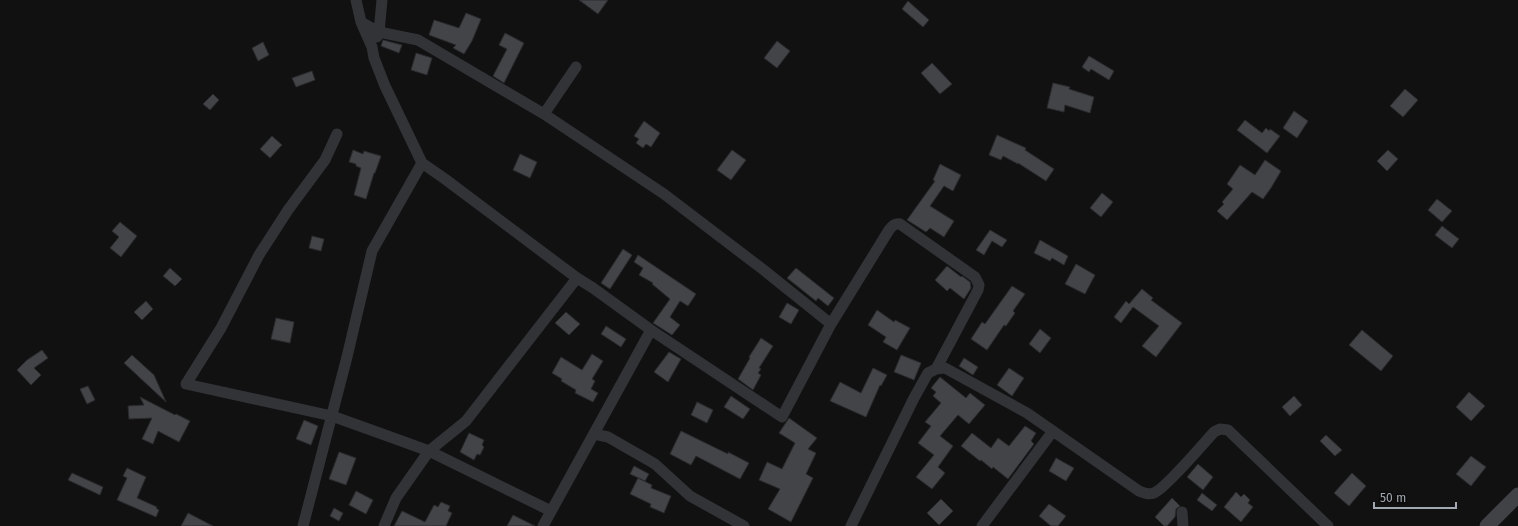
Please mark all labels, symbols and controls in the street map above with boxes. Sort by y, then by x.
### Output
scale bar [1374,484,1456,510]
text: 50 m [1380,491,1406,505]

